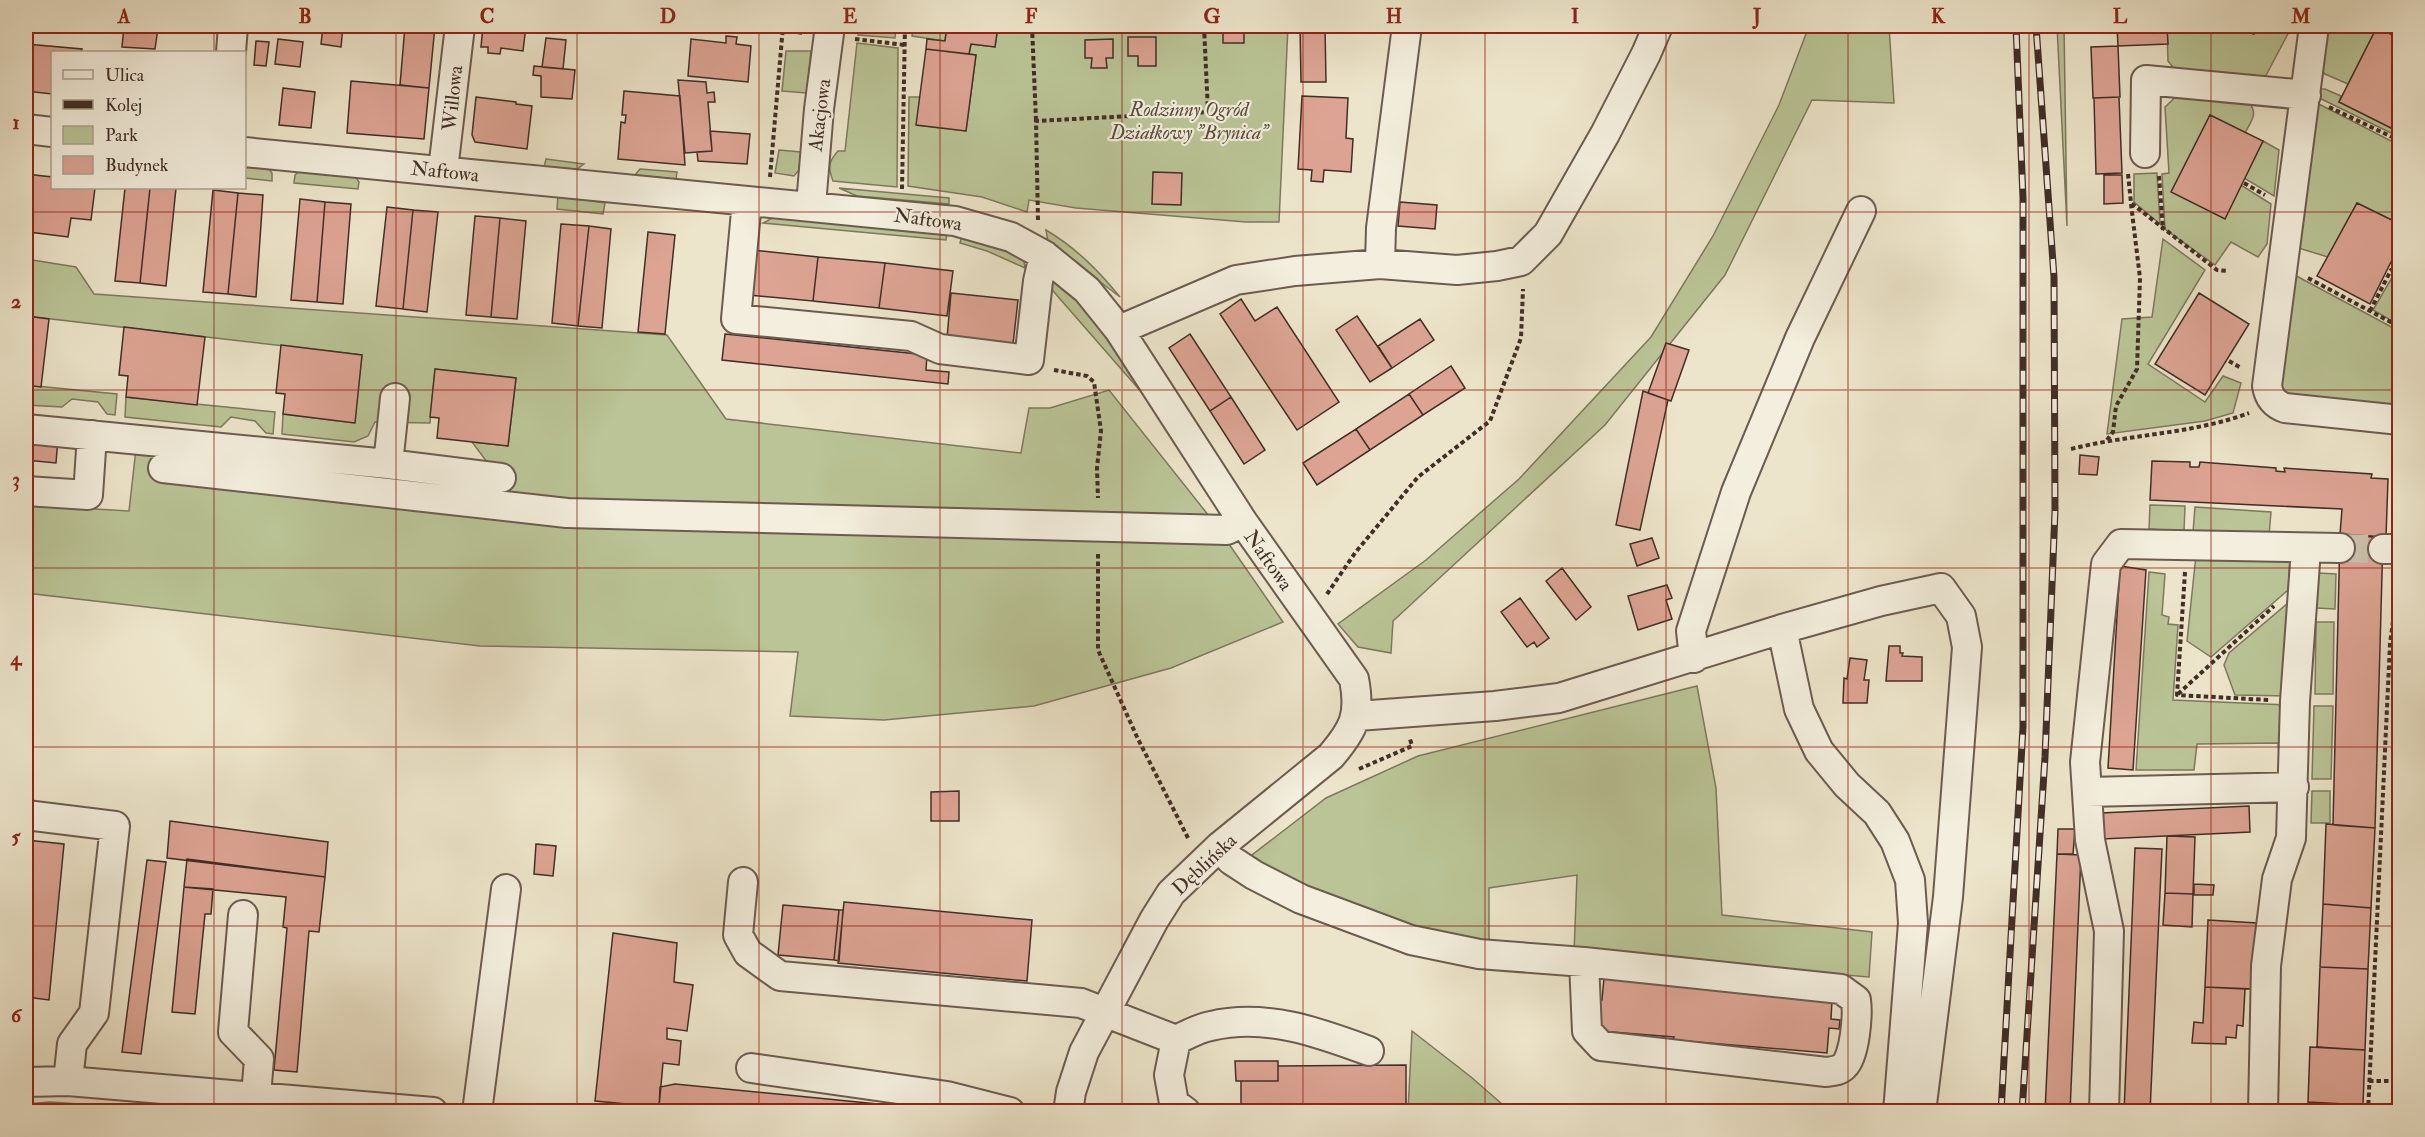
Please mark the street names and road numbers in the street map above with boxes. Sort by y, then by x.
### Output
street label: Willowa [437,63,468,133]
street label: Akacjowa [803,77,836,154]
street label: Naftowa [410,155,481,188]
street label: Naftowa [892,202,964,237]
street label: Naftowa [1239,525,1299,596]
street label: Dęblińska [1167,828,1243,901]

